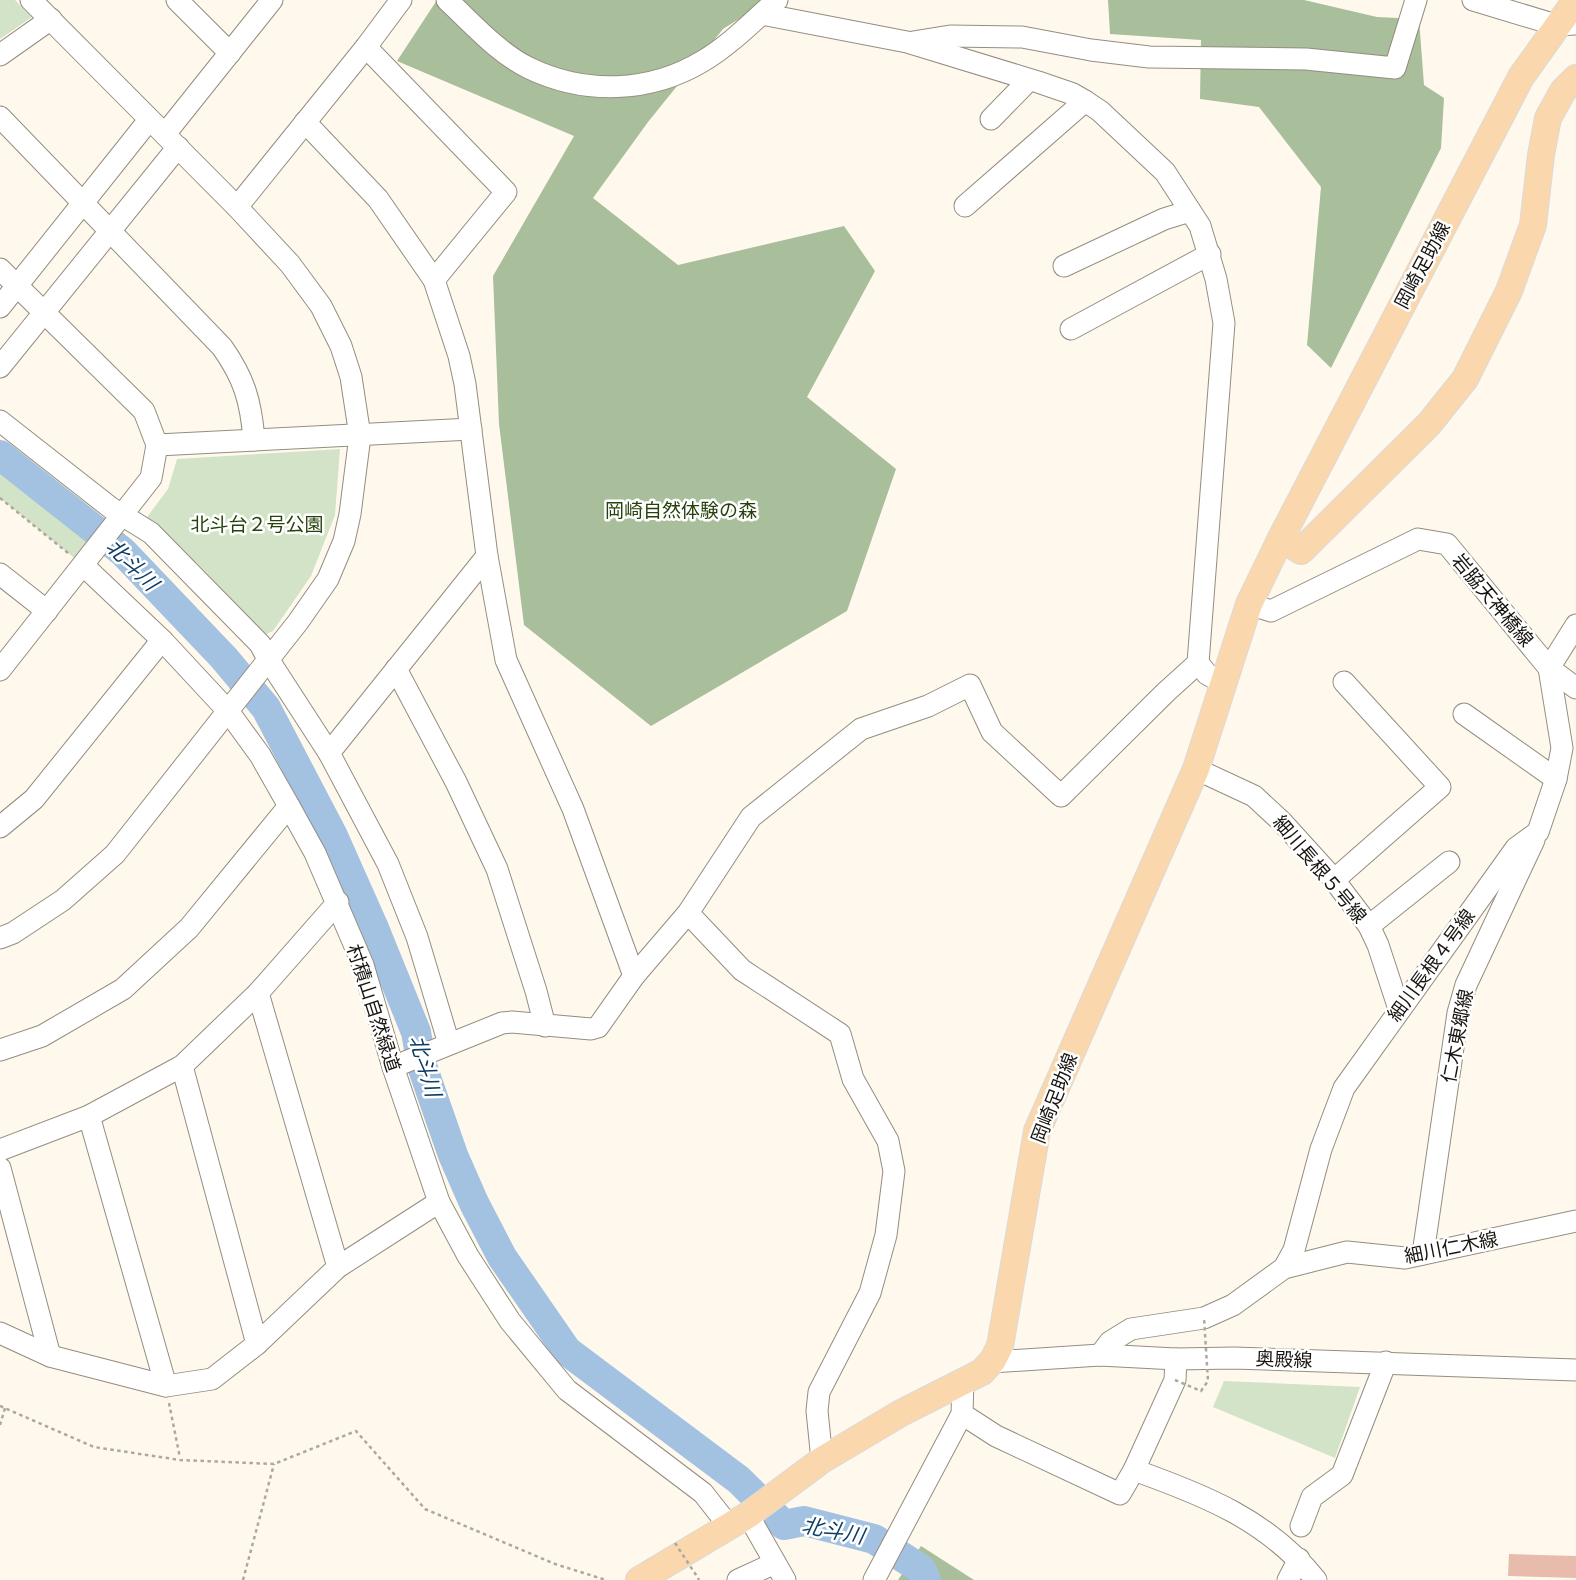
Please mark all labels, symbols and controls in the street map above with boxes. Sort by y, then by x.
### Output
street label: 岡崎足助線 [1390,218,1455,313]
park label: 岡崎自然体験の森 [605,499,757,522]
park label: 北斗台２号公園 [190,513,324,536]
water label: 北斗川 [101,534,165,597]
street label: 岩脇天神橋線 [1447,549,1538,651]
street label: 細川長根５号線 [1268,811,1371,928]
street label: 細川長根４号線 [1383,905,1480,1026]
street label: 村積山自然緑道 [342,941,405,1075]
street label: 仁木東郷線 [1437,987,1478,1085]
water label: 北斗川 [405,1032,447,1102]
street label: 岡崎足助線 [1027,1050,1082,1147]
street label: 細川仁木線 [1402,1227,1500,1268]
street label: 奥殿線 [1255,1347,1313,1372]
water label: 北斗川 [800,1512,868,1549]

